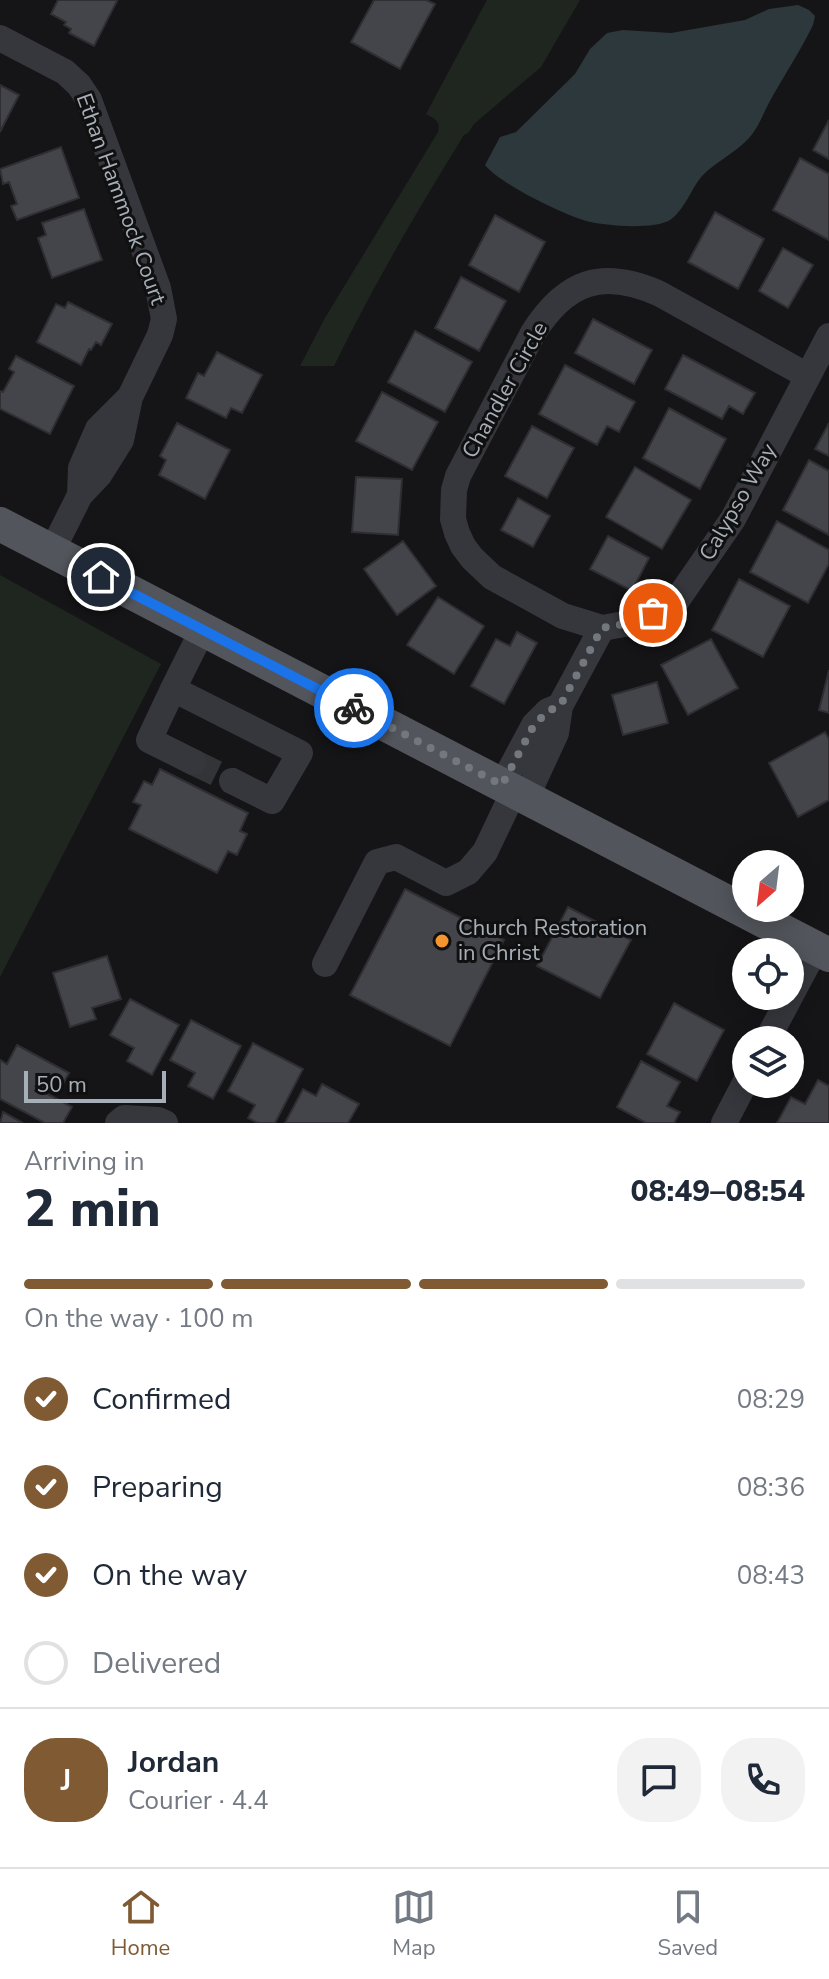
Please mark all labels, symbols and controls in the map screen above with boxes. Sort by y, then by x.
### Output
street label: Ethan Hammock Court [69,89,173,309]
street label: Chandler Circle [455,316,555,464]
street label: Calypso Way [692,437,784,566]
pin [67,543,135,611]
icon: home [79,555,123,599]
pin [619,579,687,647]
icon: bag [631,591,675,635]
courier [314,668,394,748]
icon: bike [332,686,376,730]
north arrow [732,850,804,922]
map controls [732,850,804,1098]
place label: Church Restoration in Christ [458,913,647,968]
marker: Church Restoration in Christ [433,932,451,950]
button: locate [732,938,804,1010]
button: layers [732,1026,804,1098]
scale bar [24,1067,166,1103]
text: 50 m [36,1070,87,1100]
text: Arriving in [24,1144,145,1179]
text: 08:49–08:54 [630,1171,805,1212]
text: 2 min [24,1173,161,1244]
text: On the way · 100 m [24,1301,253,1336]
icon: check [24,1377,68,1421]
text: Confirmed [92,1379,232,1420]
text: 08:29 [737,1382,805,1417]
icon: check [24,1465,68,1509]
text: Preparing [92,1467,223,1508]
text: 08:36 [737,1470,805,1505]
icon: check [24,1553,68,1597]
text: On the way [92,1555,247,1596]
text: 08:43 [737,1558,805,1593]
text: Delivered [92,1643,221,1684]
button: chat [617,1738,701,1822]
button: phone [721,1738,805,1822]
text: Jordan [128,1742,219,1783]
text: J [61,1760,71,1801]
text: Courier · 4.4 [128,1783,269,1818]
tab: Home [111,1885,170,1963]
tab: Map [392,1885,436,1963]
tab: Saved [657,1885,718,1963]

